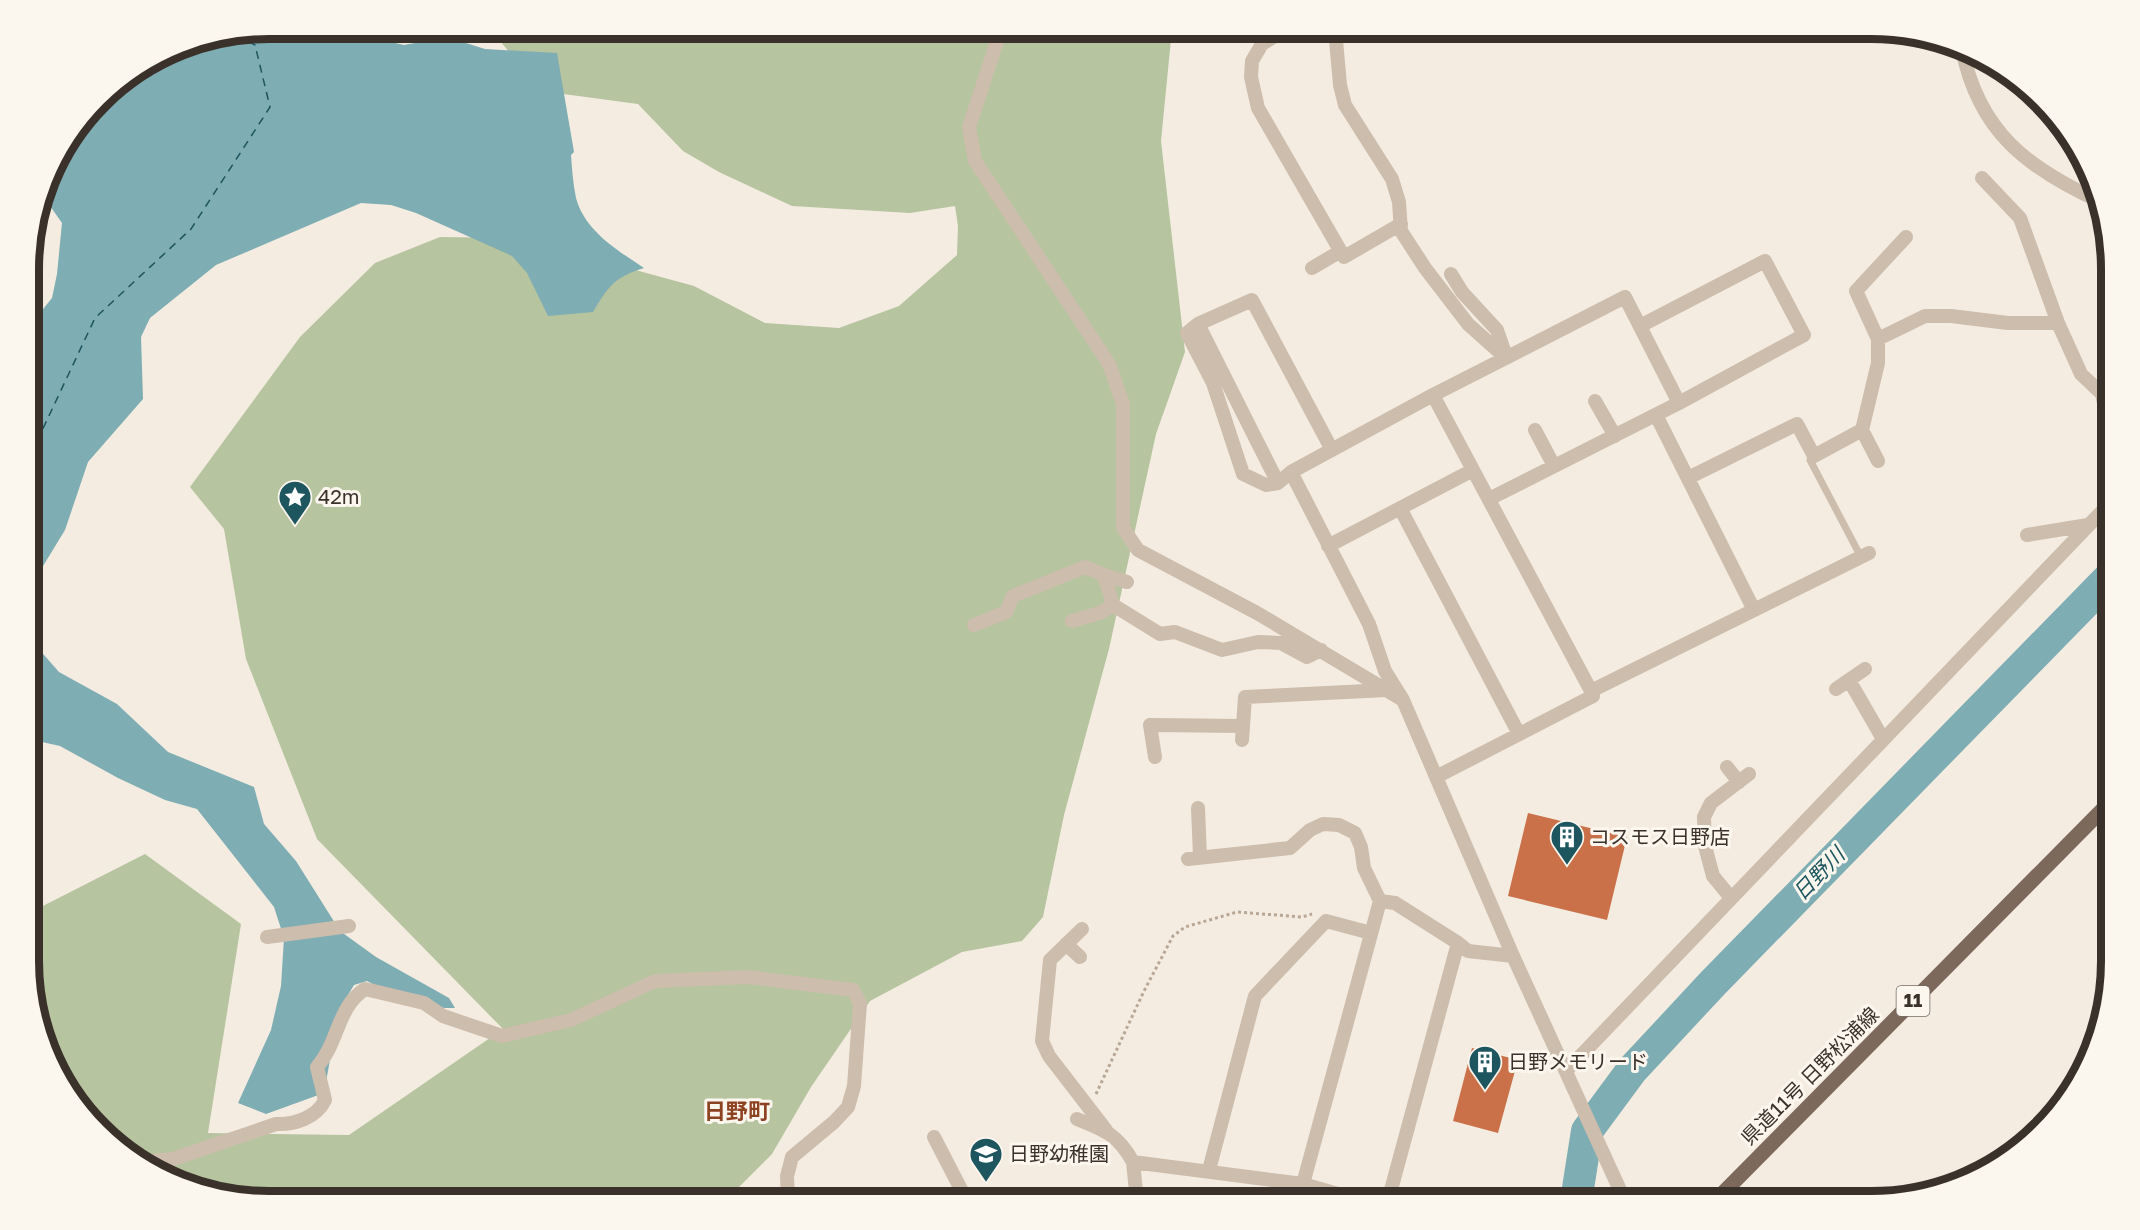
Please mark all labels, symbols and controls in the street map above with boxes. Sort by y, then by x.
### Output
place icon: 42m [277,479,313,526]
place label: 42m [318,484,360,508]
building icon: コスモス日野店 [1549,819,1585,866]
place label: コスモス日野店 [1590,824,1730,848]
water label: 日野川 [1787,840,1851,905]
road number: 11 [1896,986,1930,1016]
street label: 県道11号 日野松浦線 [1736,1002,1883,1149]
building icon: 日野メモリード [1467,1044,1503,1091]
place label: 日野メモリード [1508,1049,1648,1073]
district label: 日野町 [704,1097,770,1124]
school or university icon: 日野幼稚園 [968,1136,1004,1183]
place label: 日野幼稚園 [1009,1141,1109,1165]

